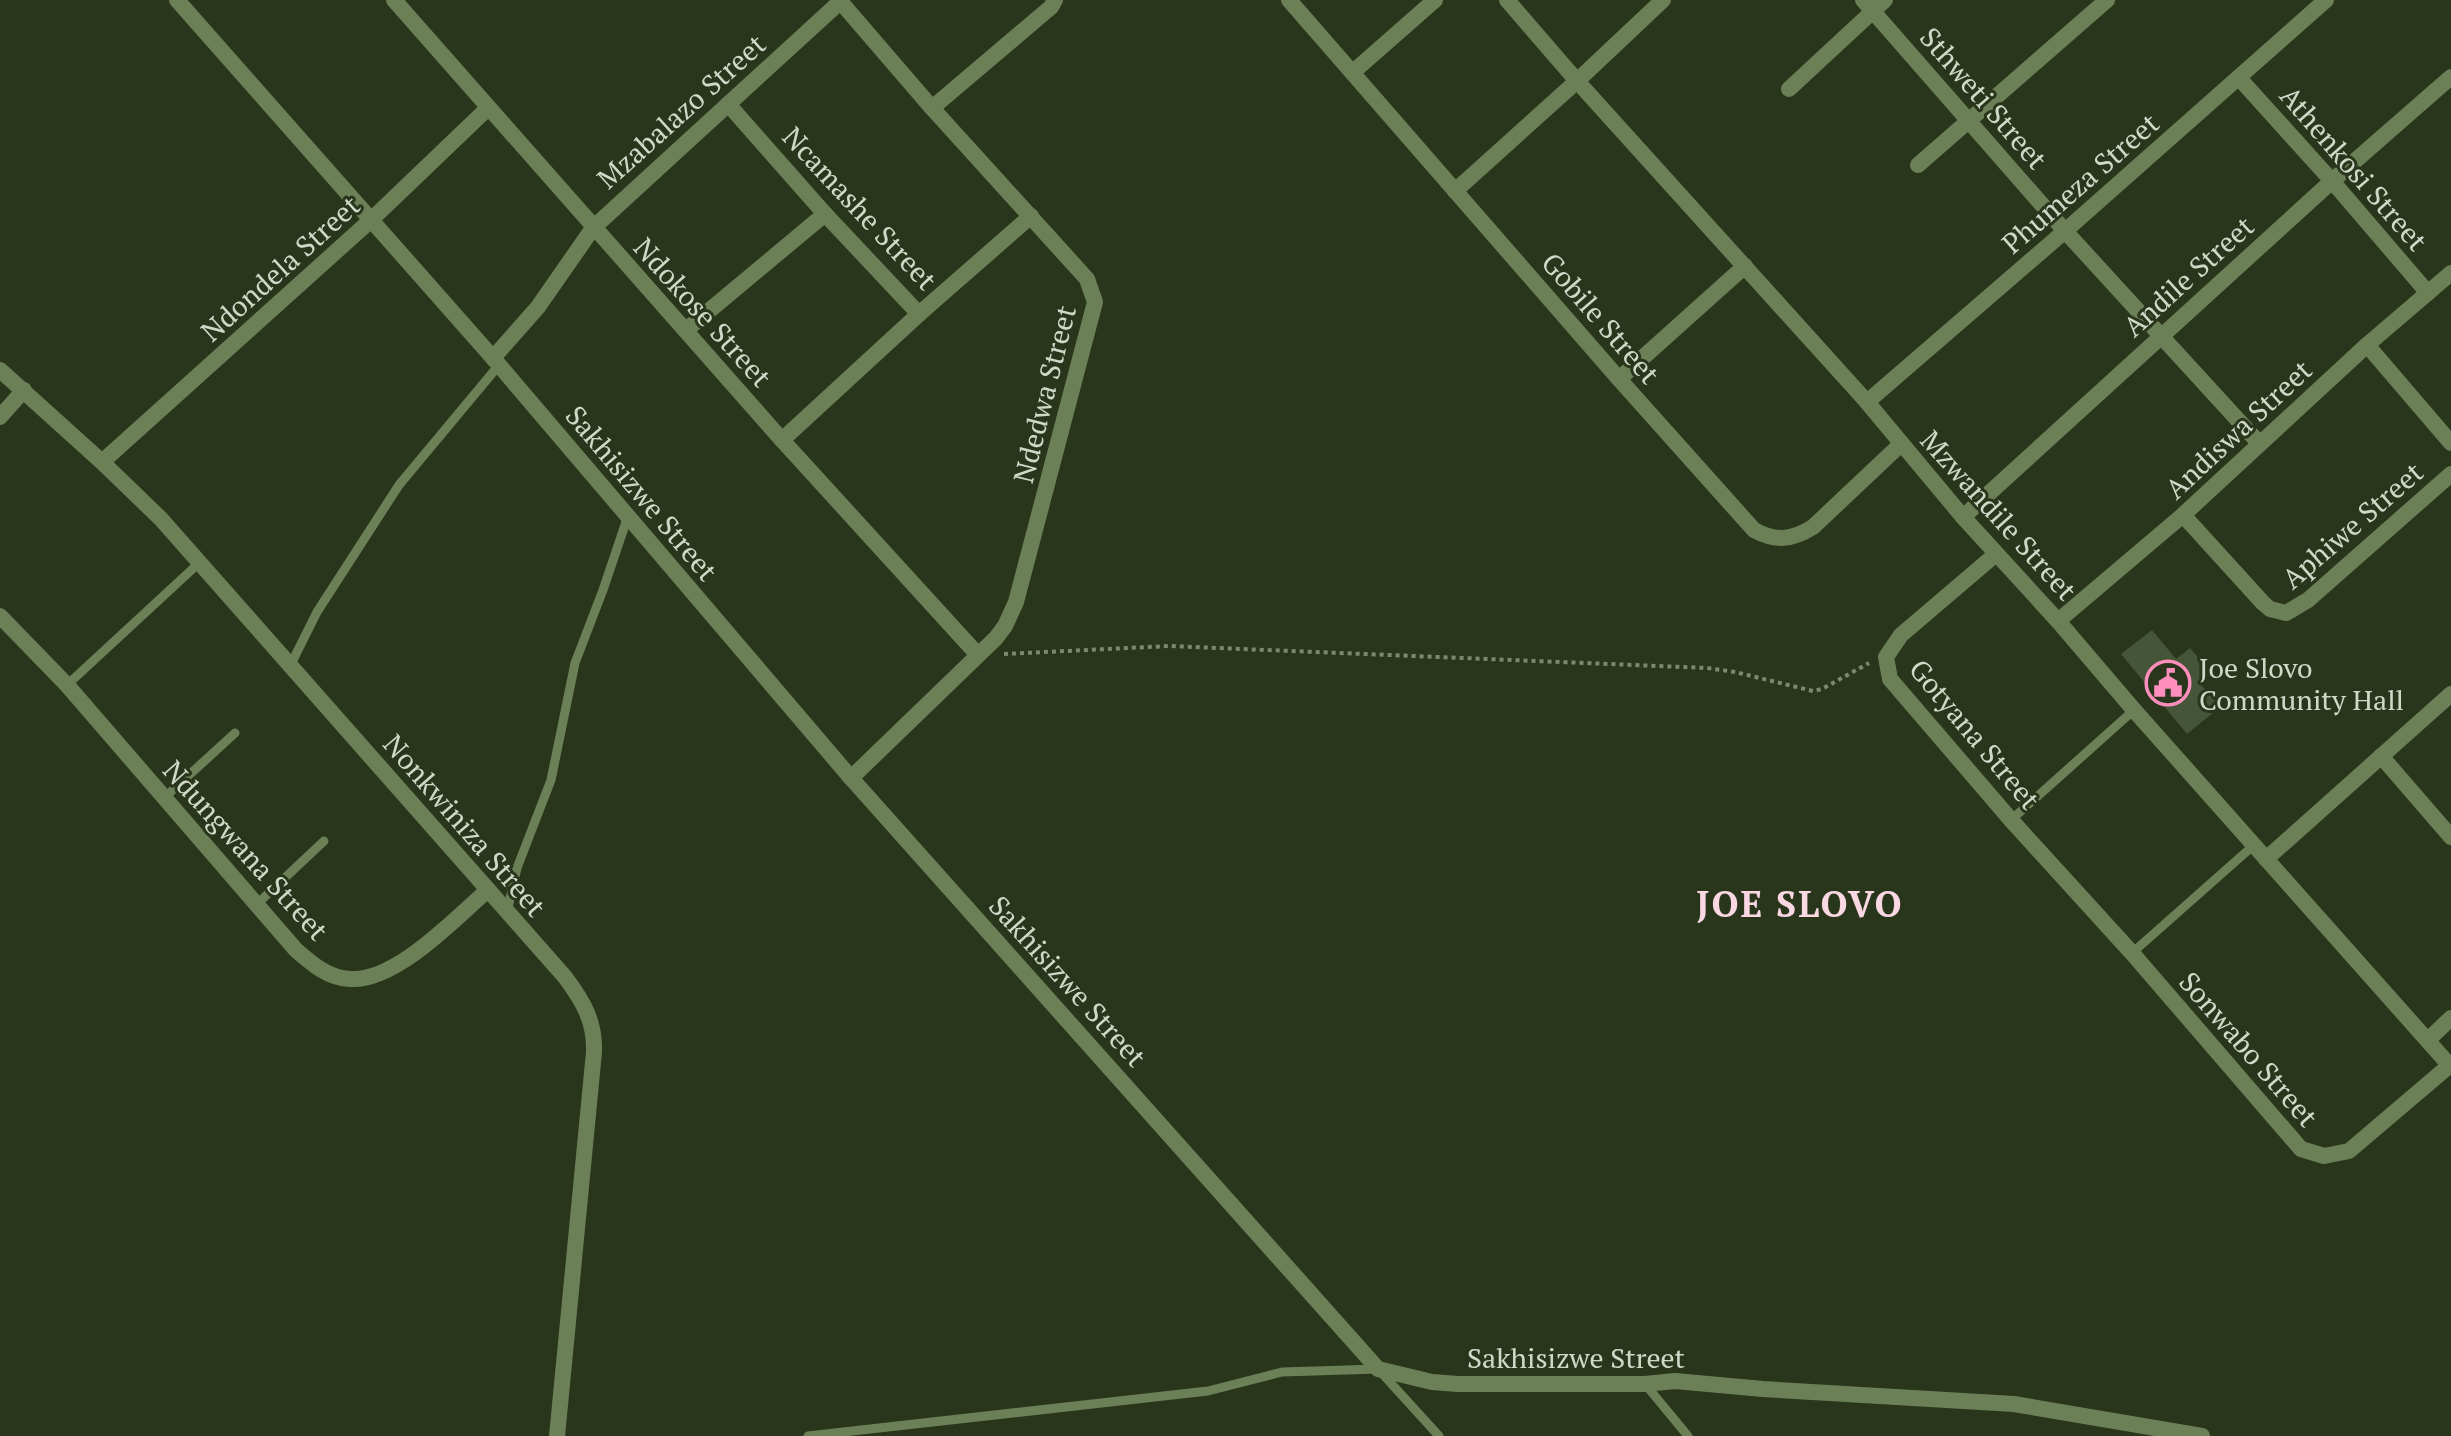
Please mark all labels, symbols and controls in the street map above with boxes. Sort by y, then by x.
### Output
street label: Sthweti Street [1912,19,2056,177]
street label: Mzabalazo Street [589,25,773,196]
street label: Athenkosi Street [2272,78,2436,259]
street label: Phumeza Street [1994,104,2167,261]
street label: Ncamashe Street [775,119,946,298]
street label: Ndondela Street [193,186,368,349]
street label: Andile Street [2115,207,2262,345]
street label: Ndokose Street [626,229,780,395]
street label: Gobile Street [1534,245,1669,392]
street label: Ndedwa Street [1004,301,1084,487]
street label: Andiswa Street [2157,351,2320,507]
street label: Sakhisizwe Street [558,398,727,589]
street label: Mzwandile Street [1913,422,2086,608]
street label: Aphiwe Street [2274,453,2431,597]
place label: Joe Slovo Community Hall [2199,649,2404,718]
street label: Gotyana Street [1901,651,2049,817]
public building icon: Joe Slovo Community Hall [2144,659,2192,707]
street label: Nonkwiniza Street [376,726,555,924]
street label: Ndungwana Street [155,752,337,948]
district label: JOE SLOVO [1696,880,1904,927]
street label: Sakhisizwe Street [981,888,1155,1075]
street label: Sonwabo Street [2171,964,2327,1135]
street label: Sakhisizwe Street [1467,1339,1686,1376]

